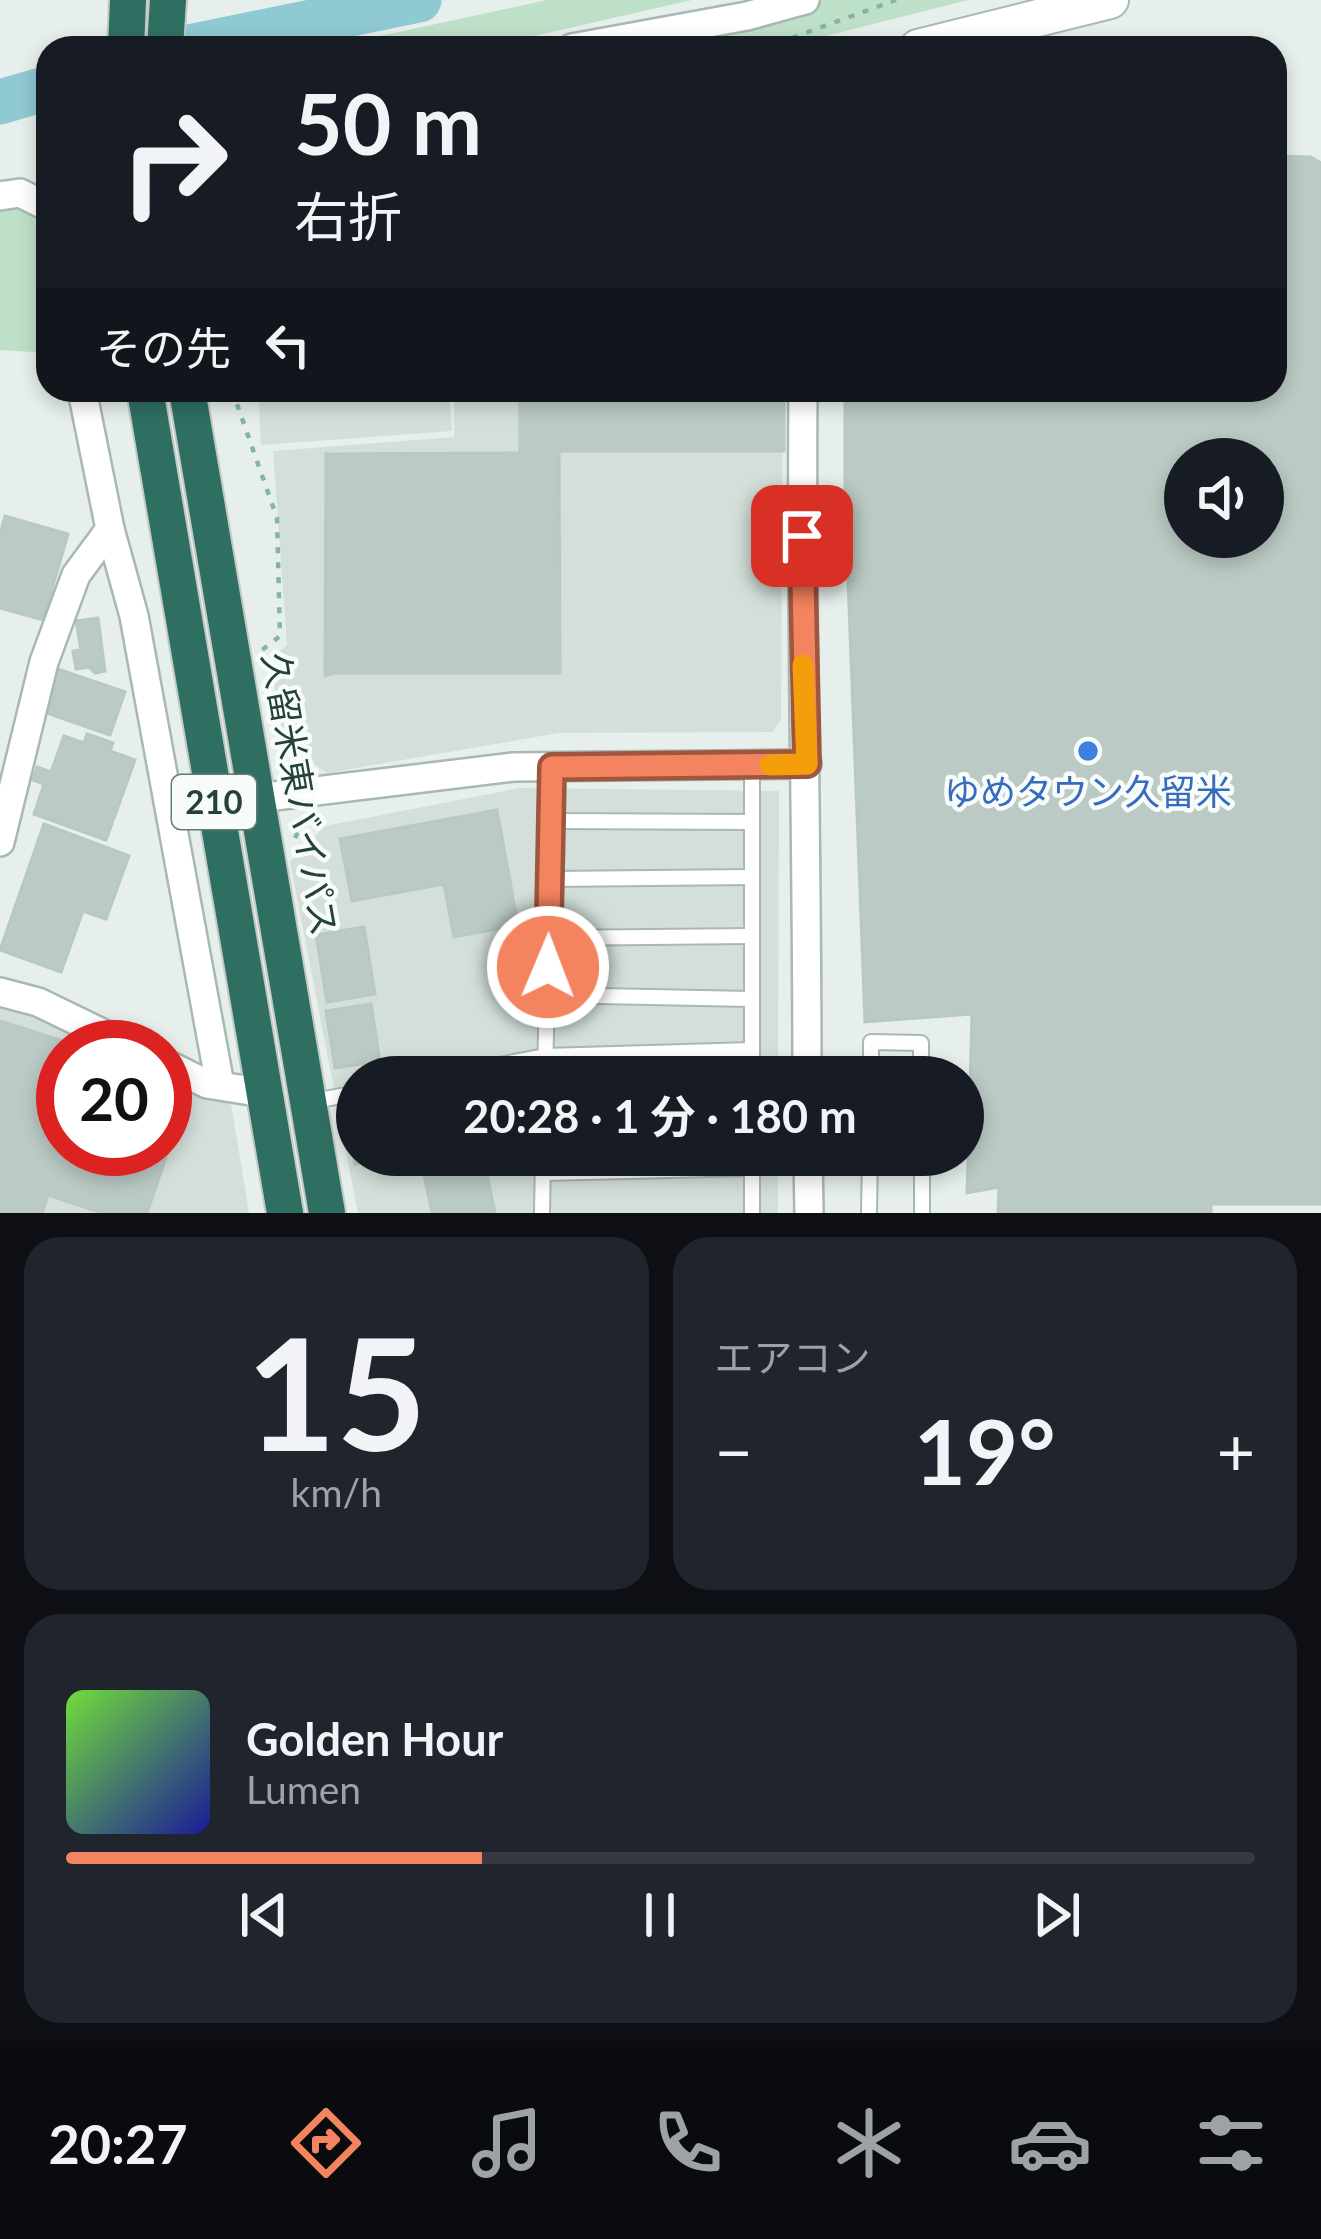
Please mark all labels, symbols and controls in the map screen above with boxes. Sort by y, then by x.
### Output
text: 50 m [294,72,482,173]
icon: right [96,84,252,240]
text: 右折 [294,184,402,249]
icon: left [255,312,321,378]
text: その先 [96,321,231,375]
map controls [1164,438,1284,558]
button: sound [1164,438,1284,558]
pin [751,485,853,587]
icon: arrive [769,503,835,569]
street label: 久留米東バイパス [254,649,348,939]
marker: ゆめタウン久留米 [1075,738,1101,764]
place label: ゆめタウン久留米 [944,769,1232,813]
road number: 210 [172,775,256,829]
position arrow [485,904,611,1030]
speed limit sign: 20 [36,1020,192,1176]
text: 20:28 · 1 分 · 180 m [463,1089,857,1143]
text: 15 [246,1297,427,1484]
text: エアコン [715,1334,871,1380]
text: 19° [914,1396,1056,1504]
text: − [715,1411,753,1490]
text: + [1217,1411,1255,1490]
text: km/h [291,1469,382,1515]
text: Golden Hour [246,1712,503,1766]
text: Lumen [246,1766,361,1812]
icon: previous [231,1882,297,1948]
icon: pause [627,1882,693,1948]
icon: next [1024,1882,1090,1948]
icon: directions [284,2101,368,2185]
icon: music [465,2101,549,2185]
icon: phone [646,2101,730,2185]
icon: climate [827,2101,911,2185]
icon: car [1008,2101,1092,2185]
icon: filters [1189,2101,1273,2185]
text: 20:27 [48,2111,188,2176]

